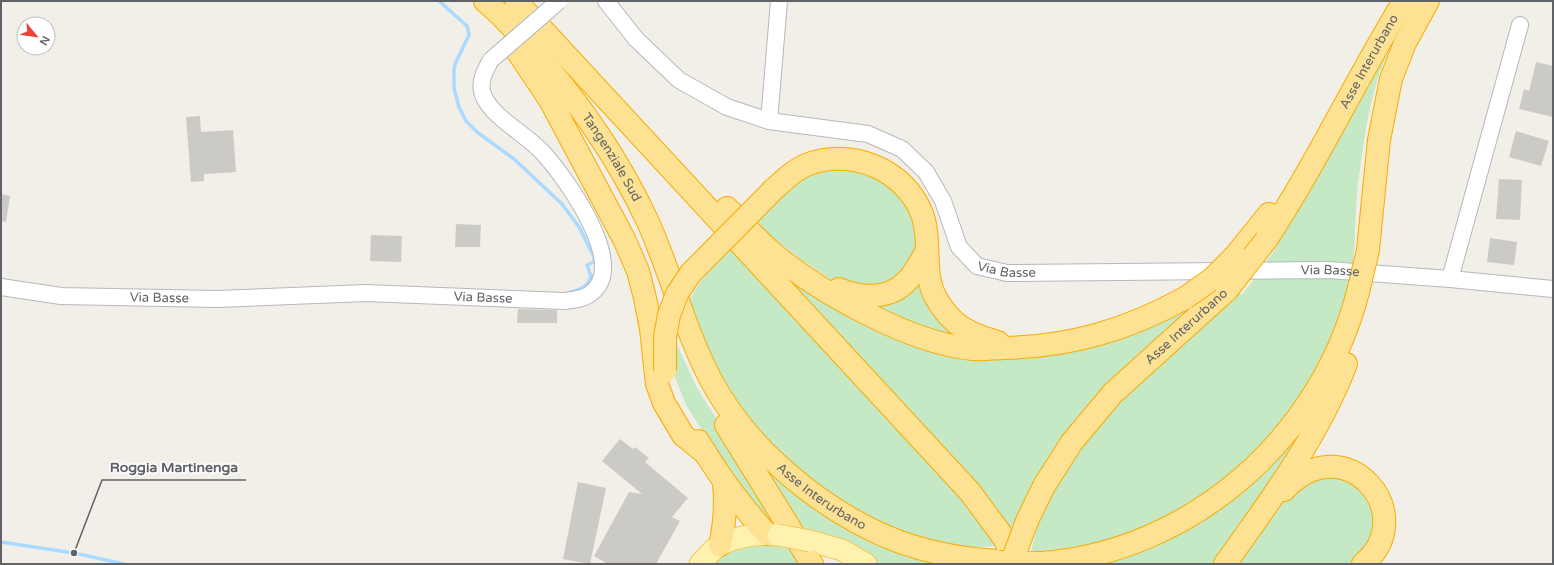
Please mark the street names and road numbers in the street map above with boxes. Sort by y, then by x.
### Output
street label: Asse Interurbano [1336,11,1402,112]
street label: Tangenziale Sud [578,110,645,204]
street label: Via Basse [976,258,1036,281]
street label: Via Basse [1301,262,1360,280]
street label: Asse Interurbano [1142,285,1231,368]
street label: Via Basse [130,289,189,306]
street label: Via Basse [453,289,513,307]
street label: Asse Interurbano [773,460,869,534]

